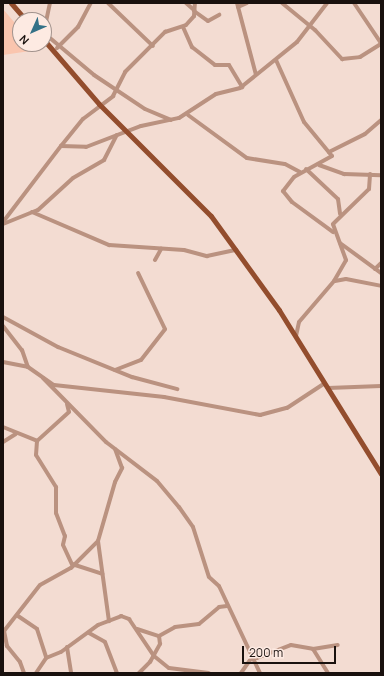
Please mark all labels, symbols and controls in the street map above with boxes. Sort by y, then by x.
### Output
north arrow [12,12,52,52]
text: N [16,32,32,48]
scale bar [244,638,338,664]
text: 200 m [249,644,283,661]

